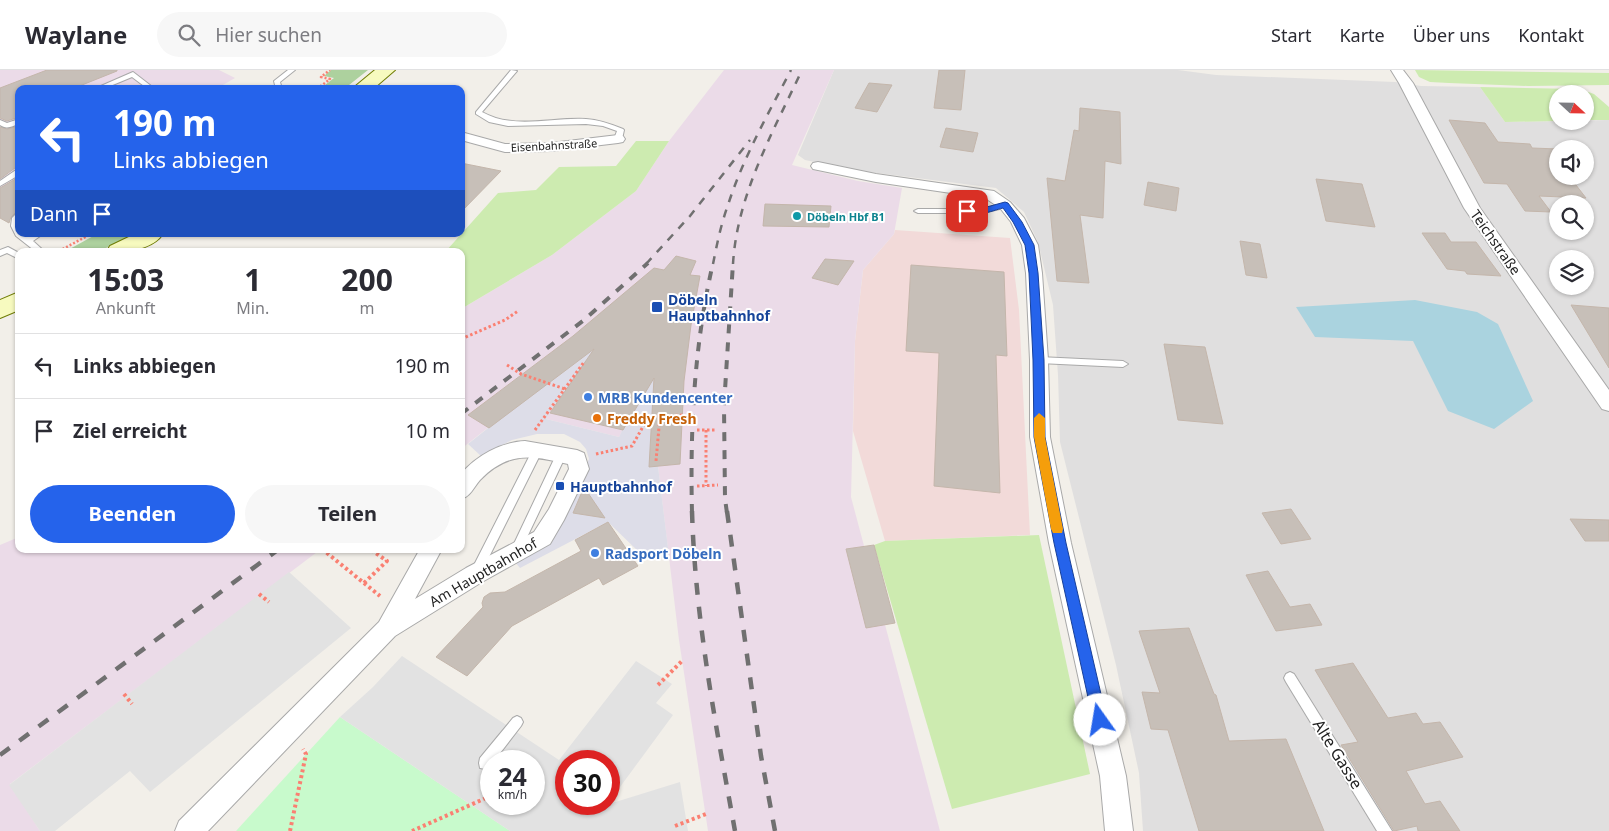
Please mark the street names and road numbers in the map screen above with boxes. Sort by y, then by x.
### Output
street label: Eisenbahnstraße [510,135,598,155]
street label: Teichstraße [1467,206,1526,278]
street label: Am Hauptbahnhof [425,533,542,611]
street label: Alte Gasse [1308,715,1368,793]

